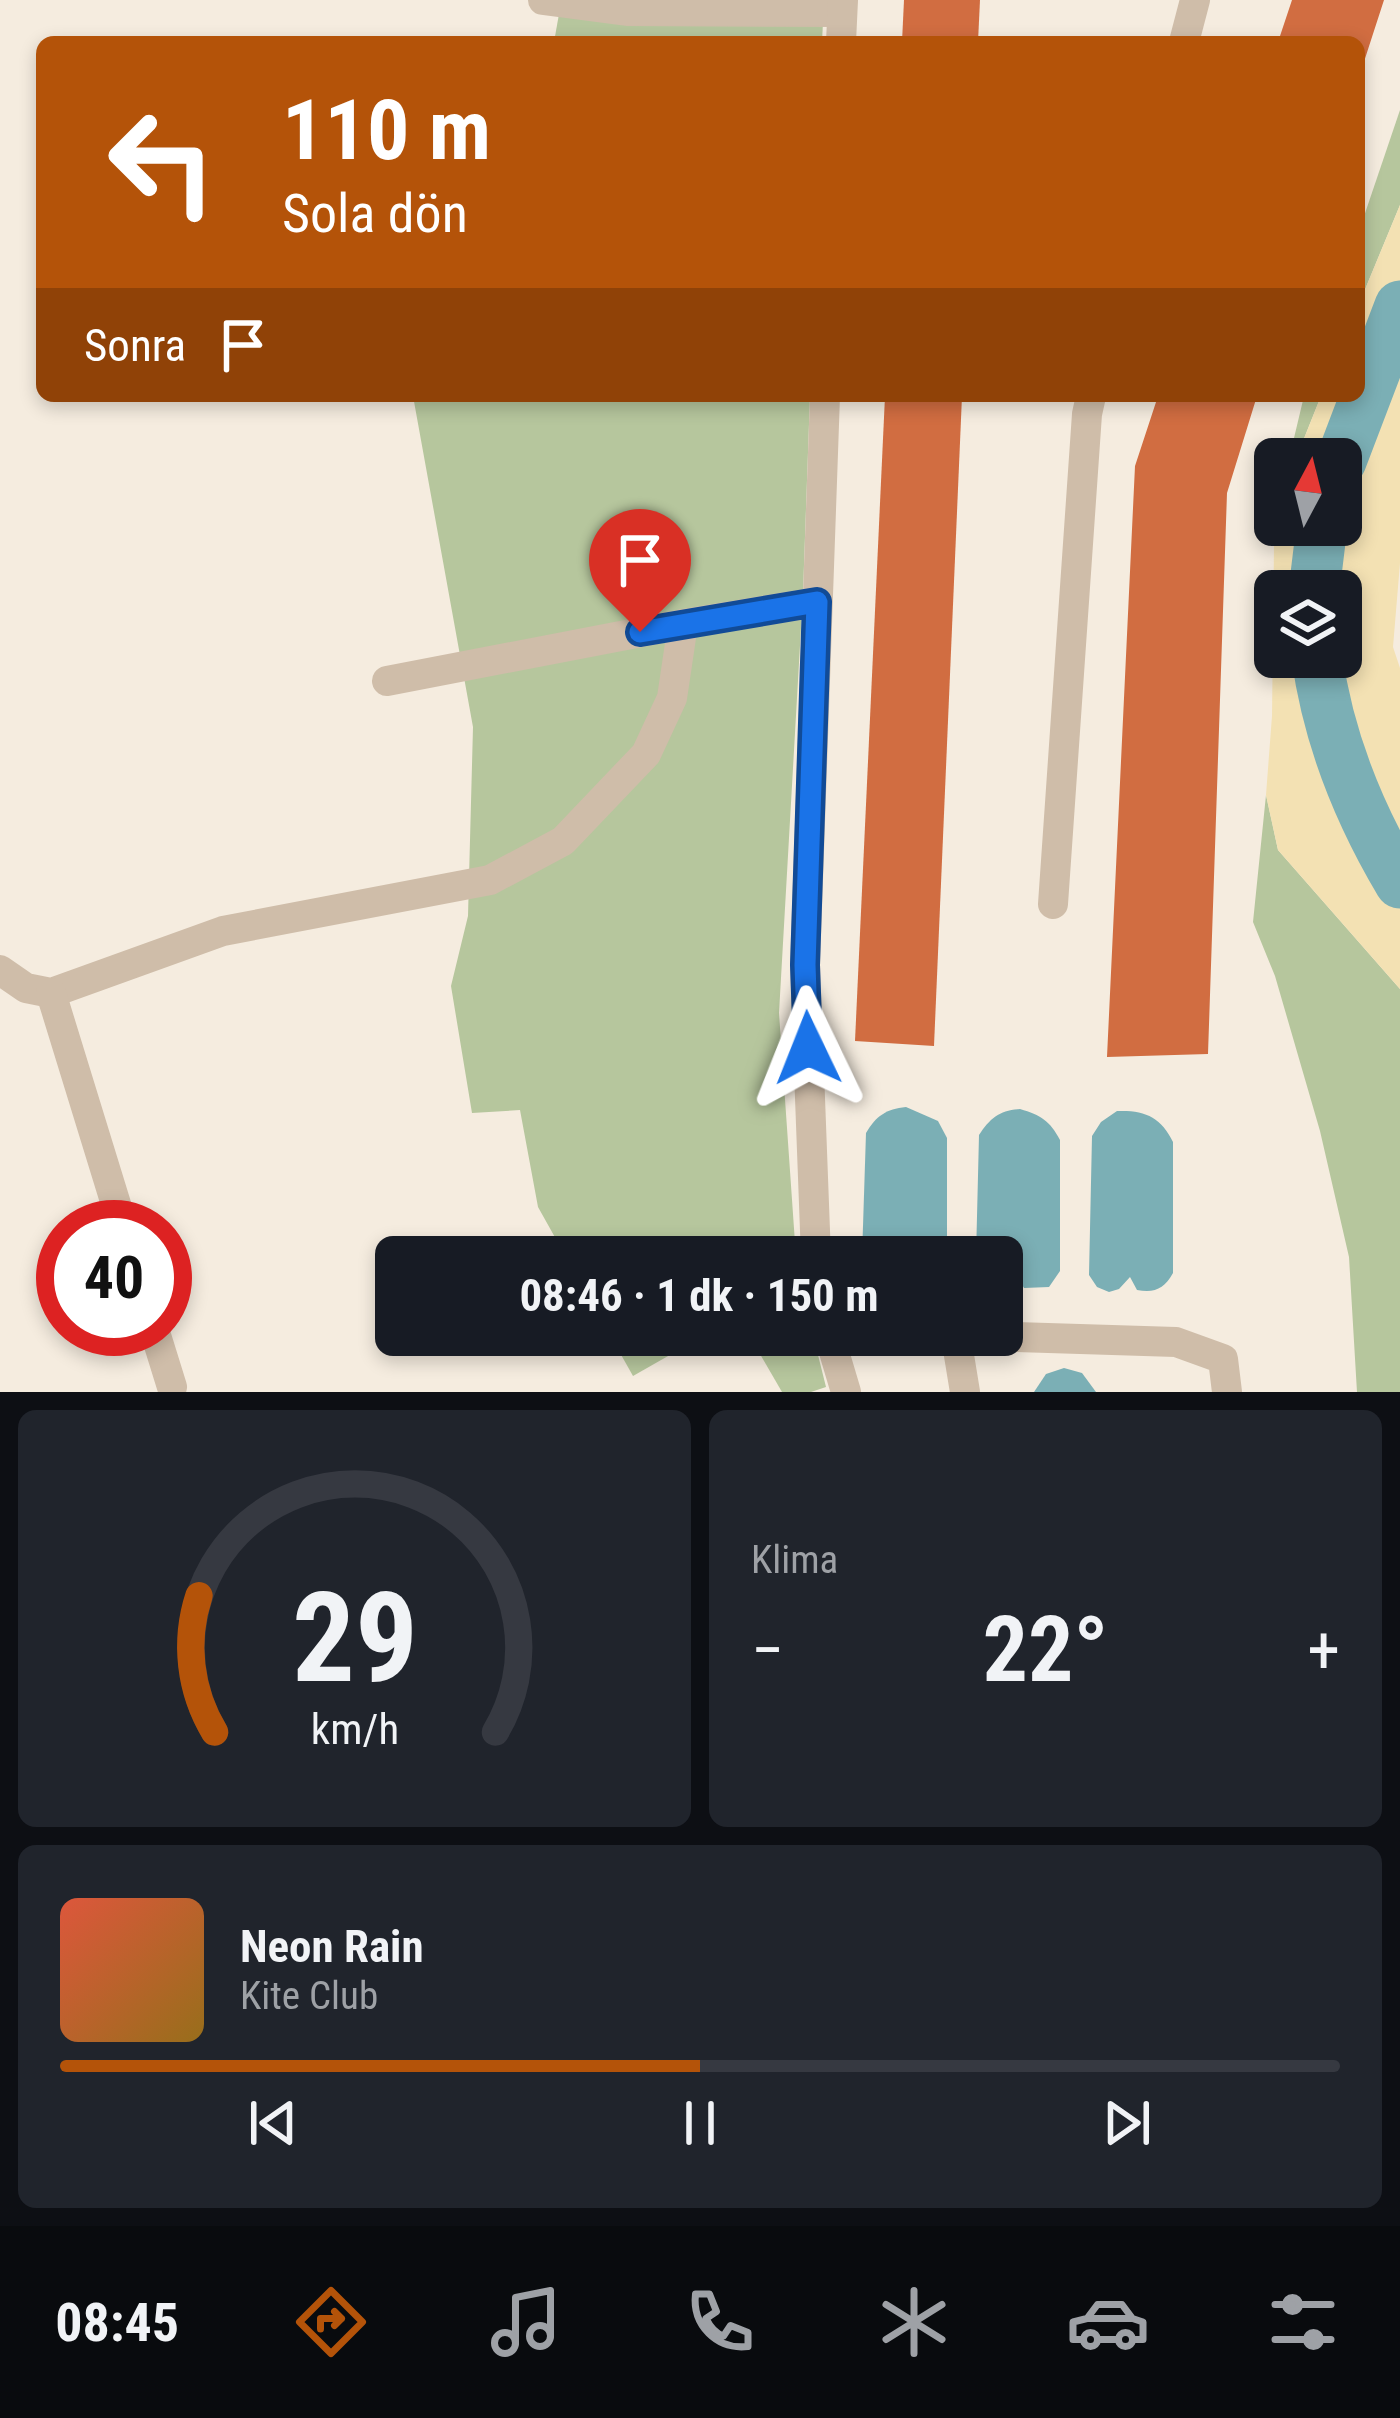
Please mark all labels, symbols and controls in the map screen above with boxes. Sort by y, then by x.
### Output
text: 110 m [282,81,491,180]
icon: left [84,84,240,240]
text: Sola dön [282,182,468,245]
icon: arrive [210,312,276,378]
text: Sonra [84,319,186,372]
north arrow [1254,438,1362,546]
map controls [1254,438,1362,678]
pin [589,509,691,632]
icon: arrive [607,527,673,593]
button: layers [1254,570,1362,678]
position arrow [745,985,871,1111]
speed limit sign: 40 [36,1200,192,1356]
text: 08:46 · 1 dk · 150 m [519,1269,879,1322]
text: Klima [751,1537,838,1583]
text: 29 [291,1565,418,1711]
text: 22° [983,1598,1109,1703]
text: − [751,1612,784,1689]
text: + [1307,1612,1340,1689]
text: km/h [310,1703,399,1753]
text: Neon Rain [240,1920,424,1973]
text: Kite Club [240,1973,378,2019]
icon: previous [240,2090,306,2156]
icon: pause [667,2090,733,2156]
icon: next [1094,2090,1160,2156]
icon: directions [289,2280,373,2364]
icon: music [484,2280,568,2364]
icon: phone [678,2280,762,2364]
icon: climate [872,2280,956,2364]
icon: car [1066,2280,1150,2364]
icon: filters [1261,2280,1345,2364]
text: 08:45 [55,2291,179,2354]

